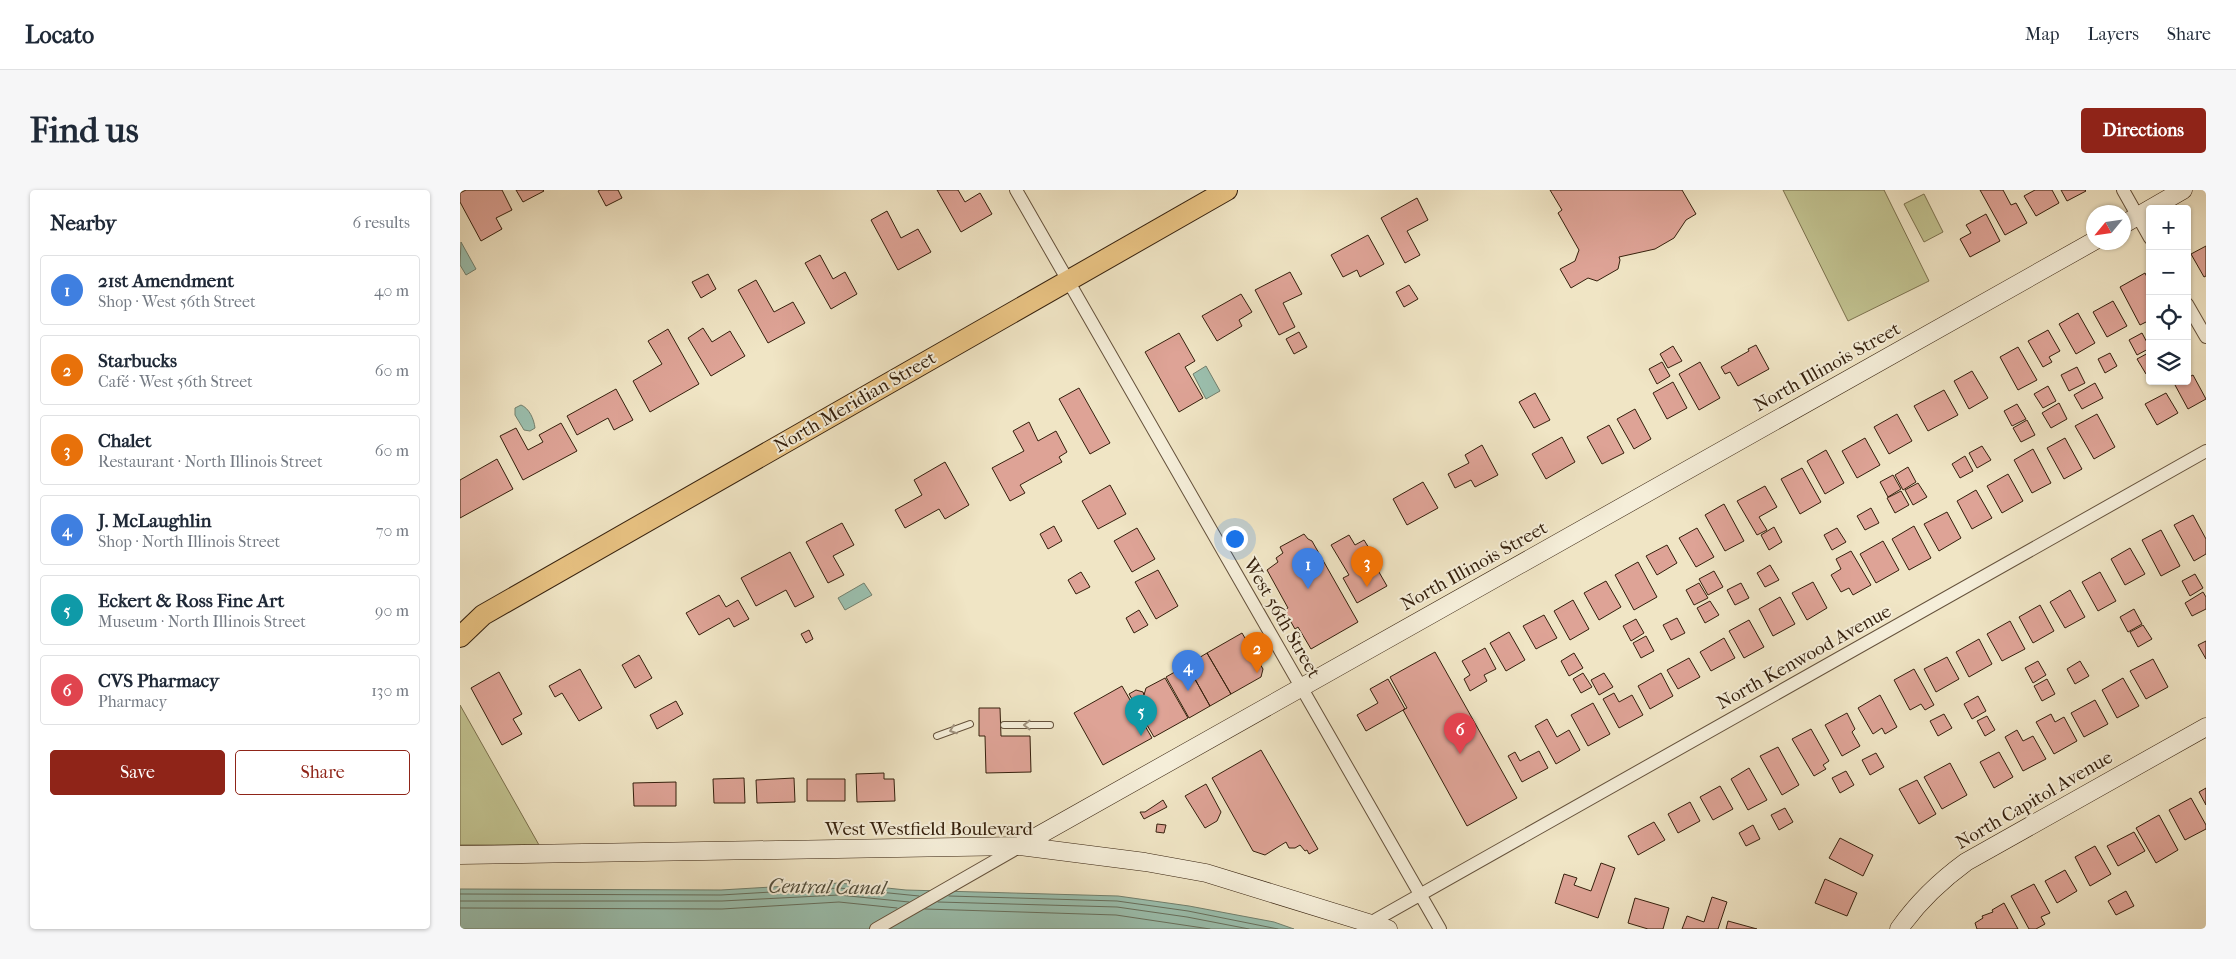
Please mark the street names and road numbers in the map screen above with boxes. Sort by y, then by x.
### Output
street label: North Illinois Street [1750,317,1904,416]
street label: North Meridian Street [770,347,940,457]
street label: North Illinois Street [1397,516,1551,615]
street label: West 56th Street [1238,553,1325,682]
street label: North Kenwood Avenue [1713,600,1895,714]
street label: North Capitol Avenue [1952,746,2116,854]
street label: West Westfield Boulevard [824,818,1034,840]

